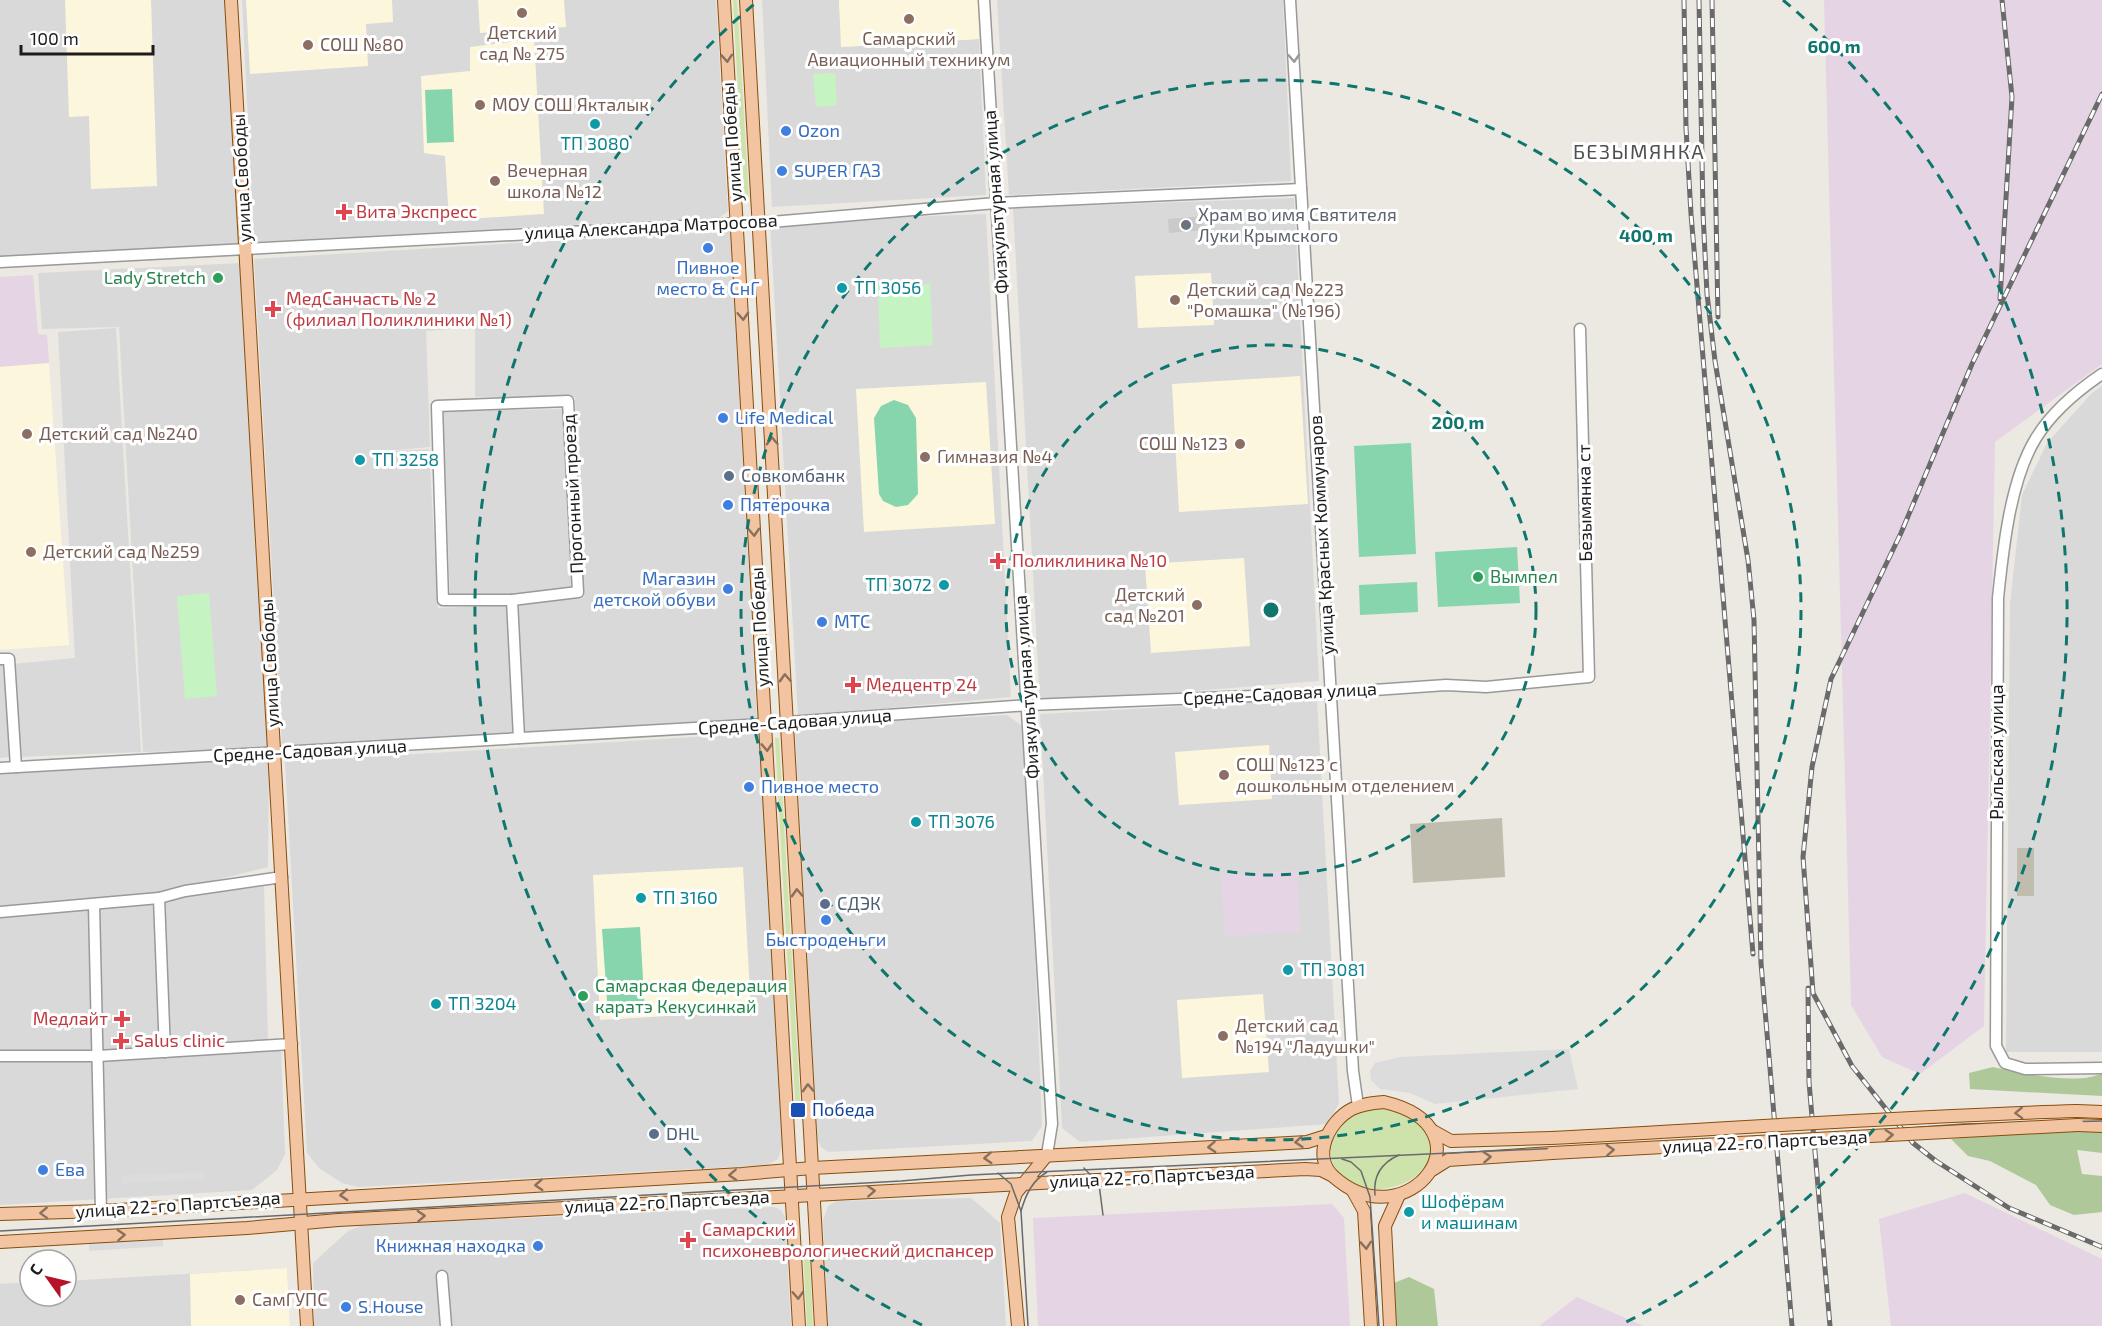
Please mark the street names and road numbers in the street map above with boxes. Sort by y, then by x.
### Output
street label: улица Победы [716,81,746,203]
street label: Физкультурная улица [978,109,1012,295]
street label: улица Свободы [227,113,255,243]
street label: улица Александра Матросова [524,208,778,244]
street label: Прогонный проезд [557,414,587,575]
street label: улица Красных Коммунаров [1304,415,1338,655]
street label: Безымянка ст [1572,444,1596,562]
street label: улица Победы [745,567,773,688]
street label: Физкультурная улица [1009,594,1043,780]
street label: улица Свободы [255,598,283,728]
street label: Средне-Садовая улица [1182,677,1377,709]
street label: Рыльская улица [1985,684,2007,820]
street label: Средне-Садовая улица [697,703,893,739]
street label: Средне-Садовая улица [212,734,407,766]
street label: улица 22-го Партсъезда [1662,1125,1868,1157]
street label: улица 22-го Партсъезда [1049,1160,1255,1192]
street label: улица 22-го Партсъезда [564,1185,770,1217]
street label: улица 22-го Партсъезда [75,1186,281,1222]

